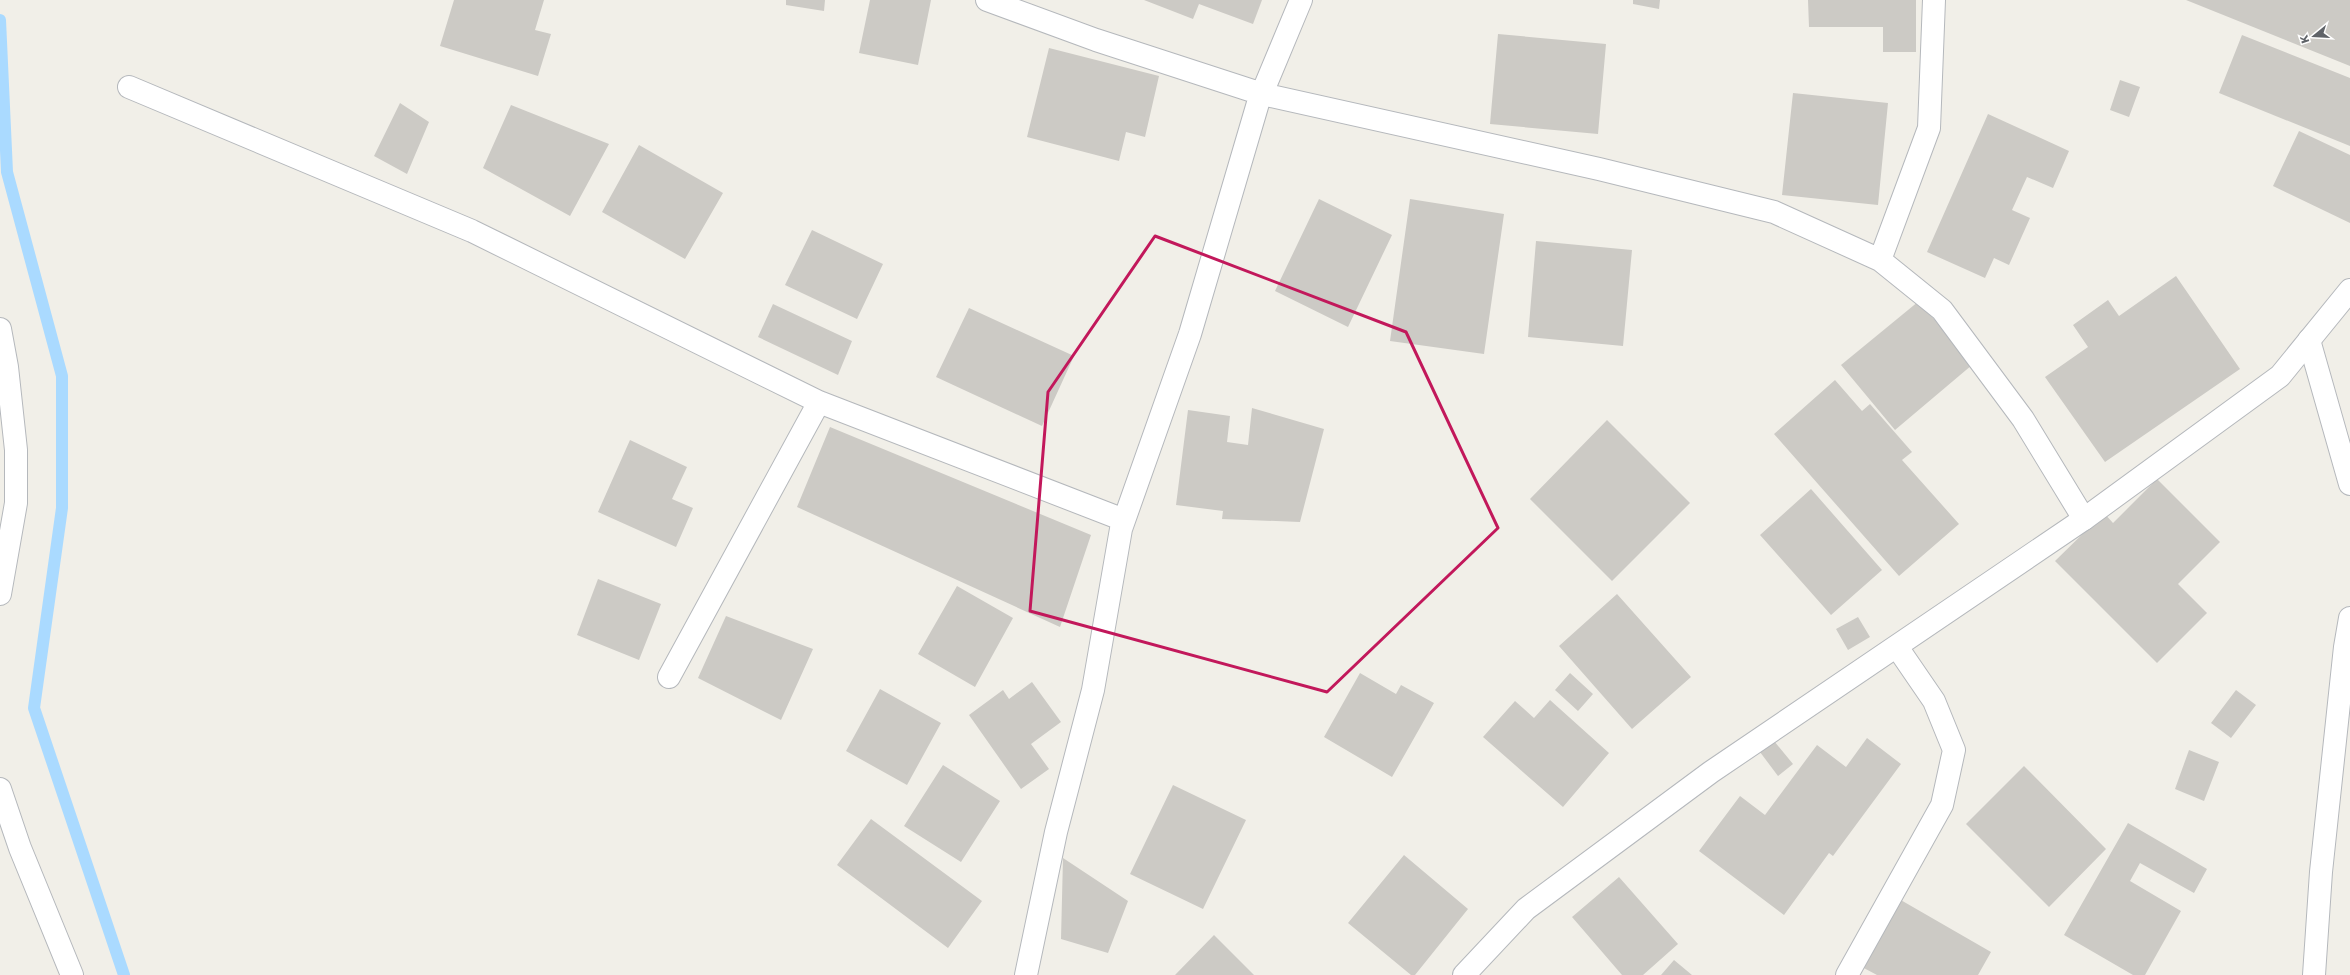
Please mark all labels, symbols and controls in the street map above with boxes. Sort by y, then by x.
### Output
north arrow [2294,16,2334,56]
text: K [2297,33,2311,45]

